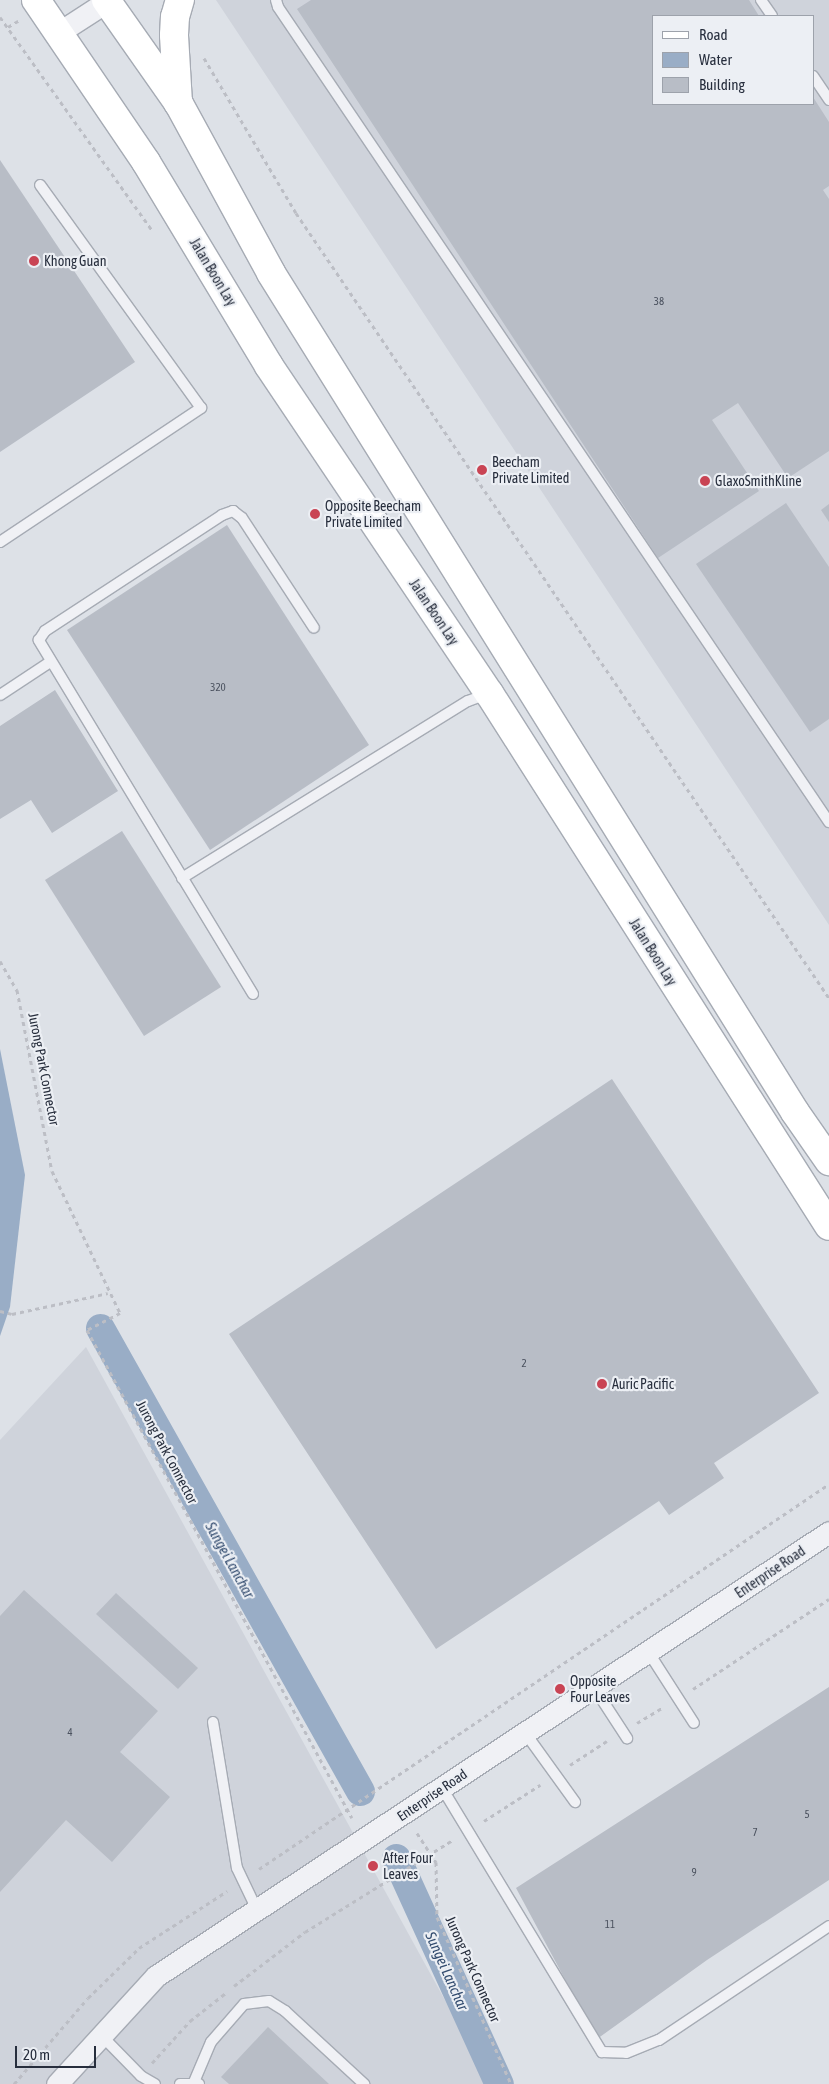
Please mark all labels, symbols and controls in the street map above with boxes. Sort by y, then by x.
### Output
legend [652,15,814,105]
text: Road [699,26,728,43]
text: Water [699,51,732,68]
text: Building [699,76,745,93]
street label: Jalan Boon Lay [186,235,240,309]
place label: Khong Guan [44,253,106,269]
marker: Khong Guan [28,255,40,267]
house number: 38 [654,294,664,308]
place label: Beecham Private Limited [492,454,569,487]
marker: Beecham Private Limited [476,464,488,476]
place label: GlaxoSmithKline [715,473,802,489]
marker: GlaxoSmithKline [699,475,711,487]
place label: Opposite Beecham Private Limited [325,498,421,530]
marker: Opposite Beecham Private Limited [309,508,321,520]
street label: Jalan Boon Lay [406,576,462,648]
house number: 320 [210,680,226,694]
street label: Jalan Boon Lay [626,915,680,989]
street label: Jurong Park Connector [25,1011,63,1127]
house number: 2 [521,1356,527,1370]
place label: Auric Pacific [612,1376,674,1392]
marker: Auric Pacific [596,1378,608,1390]
street label: Jurong Park Connector [133,1398,201,1506]
water label: Sungei Lanchar [202,1519,258,1601]
street label: Enterprise Road [732,1542,808,1602]
place label: Opposite Four Leaves [570,1673,630,1705]
marker: Opposite Four Leaves [554,1683,566,1695]
house number: 4 [67,1725,73,1739]
street label: Enterprise Road [394,1765,470,1825]
house number: 5 [804,1807,810,1821]
house number: 7 [752,1825,758,1839]
place label: After Four Leaves [383,1850,433,1882]
marker: After Four Leaves [367,1860,379,1872]
house number: 9 [691,1865,697,1879]
street label: Jurong Park Connector [442,1913,504,2025]
house number: 11 [605,1917,615,1931]
water label: Sungei Lanchar [422,1929,472,2013]
scale bar [18,2036,99,2068]
text: 20 m [23,2046,50,2063]

